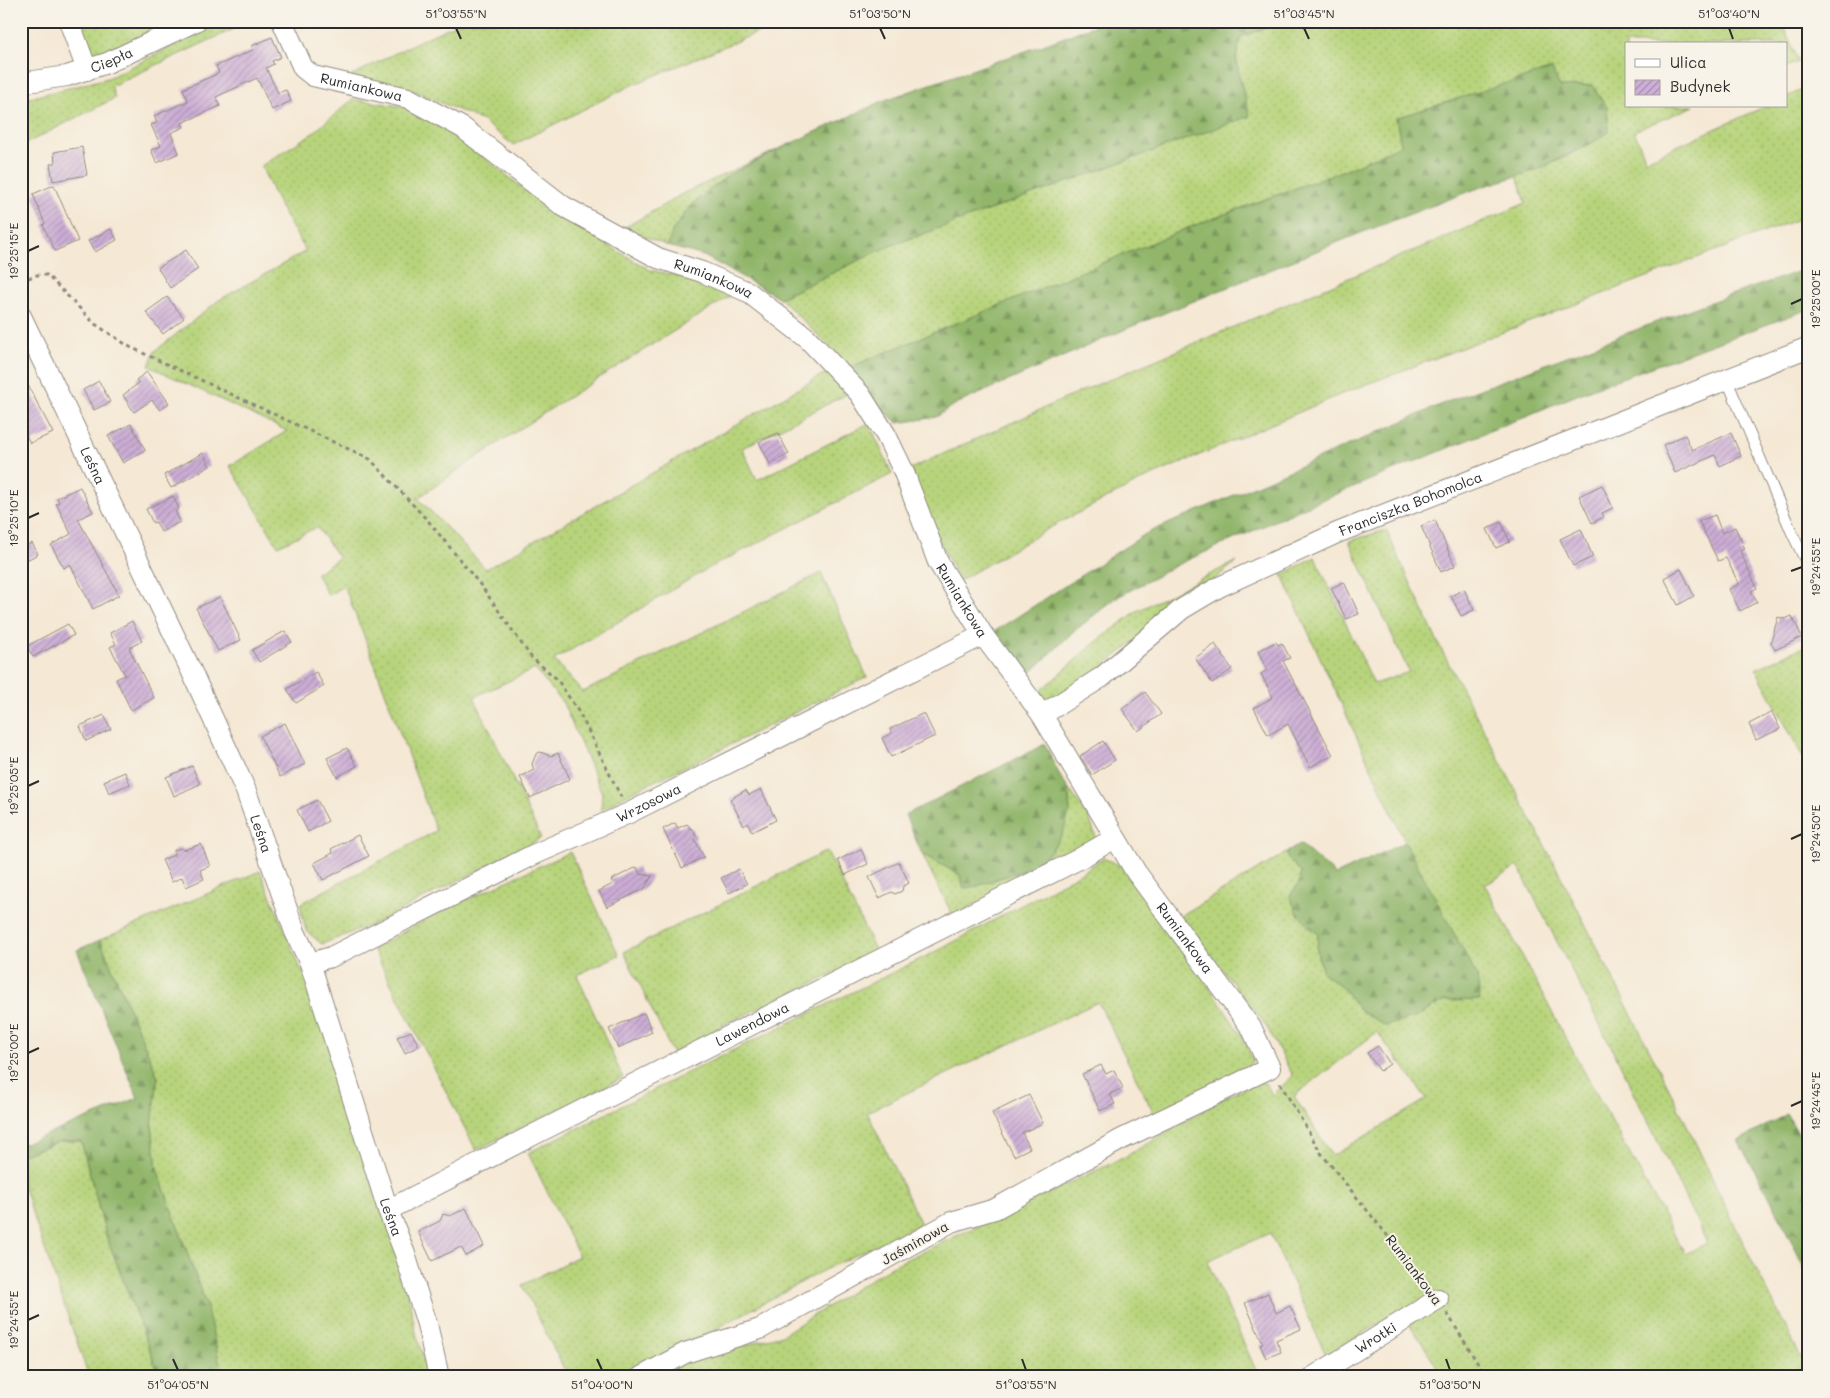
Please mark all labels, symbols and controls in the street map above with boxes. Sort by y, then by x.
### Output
text: 51°03'55"N [425,5,487,21]
text: 51°03'50"N [849,5,911,21]
text: 51°03'45"N [1273,5,1335,21]
text: 51°03'40"N [1698,5,1760,21]
street label: Ciepła [88,42,136,77]
legend [1625,42,1788,108]
text: Ulica [1670,52,1707,72]
street label: Rumiankowa [318,68,405,105]
text: Budynek [1670,76,1730,96]
text: 19°25'15"E [5,222,21,279]
street label: Rumiankowa [672,254,758,302]
text: 19°25'00"E [1807,269,1823,329]
street label: Leśna [76,444,110,487]
street label: Franciszka Bohomolca [1336,467,1485,540]
text: 19°25'10"E [5,489,21,547]
text: 19°24'55"E [1807,538,1823,596]
street label: Rumiankowa [932,560,992,641]
text: 19°25'05"E [5,756,21,815]
street label: Wrzosowa [613,778,684,826]
text: 19°24'50"E [1807,804,1823,863]
street label: Leśna [246,812,277,855]
street label: Rumiankowa [1153,898,1218,977]
street label: Lawendowa [712,997,792,1050]
text: 19°25'00"E [5,1023,21,1083]
text: 19°24'45"E [1807,1072,1823,1130]
street label: Leśna [376,1196,407,1239]
street label: Jaśminowa [878,1216,952,1269]
street label: Rumiankowa [1382,1230,1447,1309]
text: 19°24'55"E [5,1291,21,1349]
street label: Wrotki [1351,1317,1400,1358]
text: 51°04'05"N [147,1376,209,1392]
text: 51°04'00"N [571,1376,633,1392]
text: 51°03'55"N [995,1376,1057,1392]
text: 51°03'50"N [1419,1376,1481,1392]

